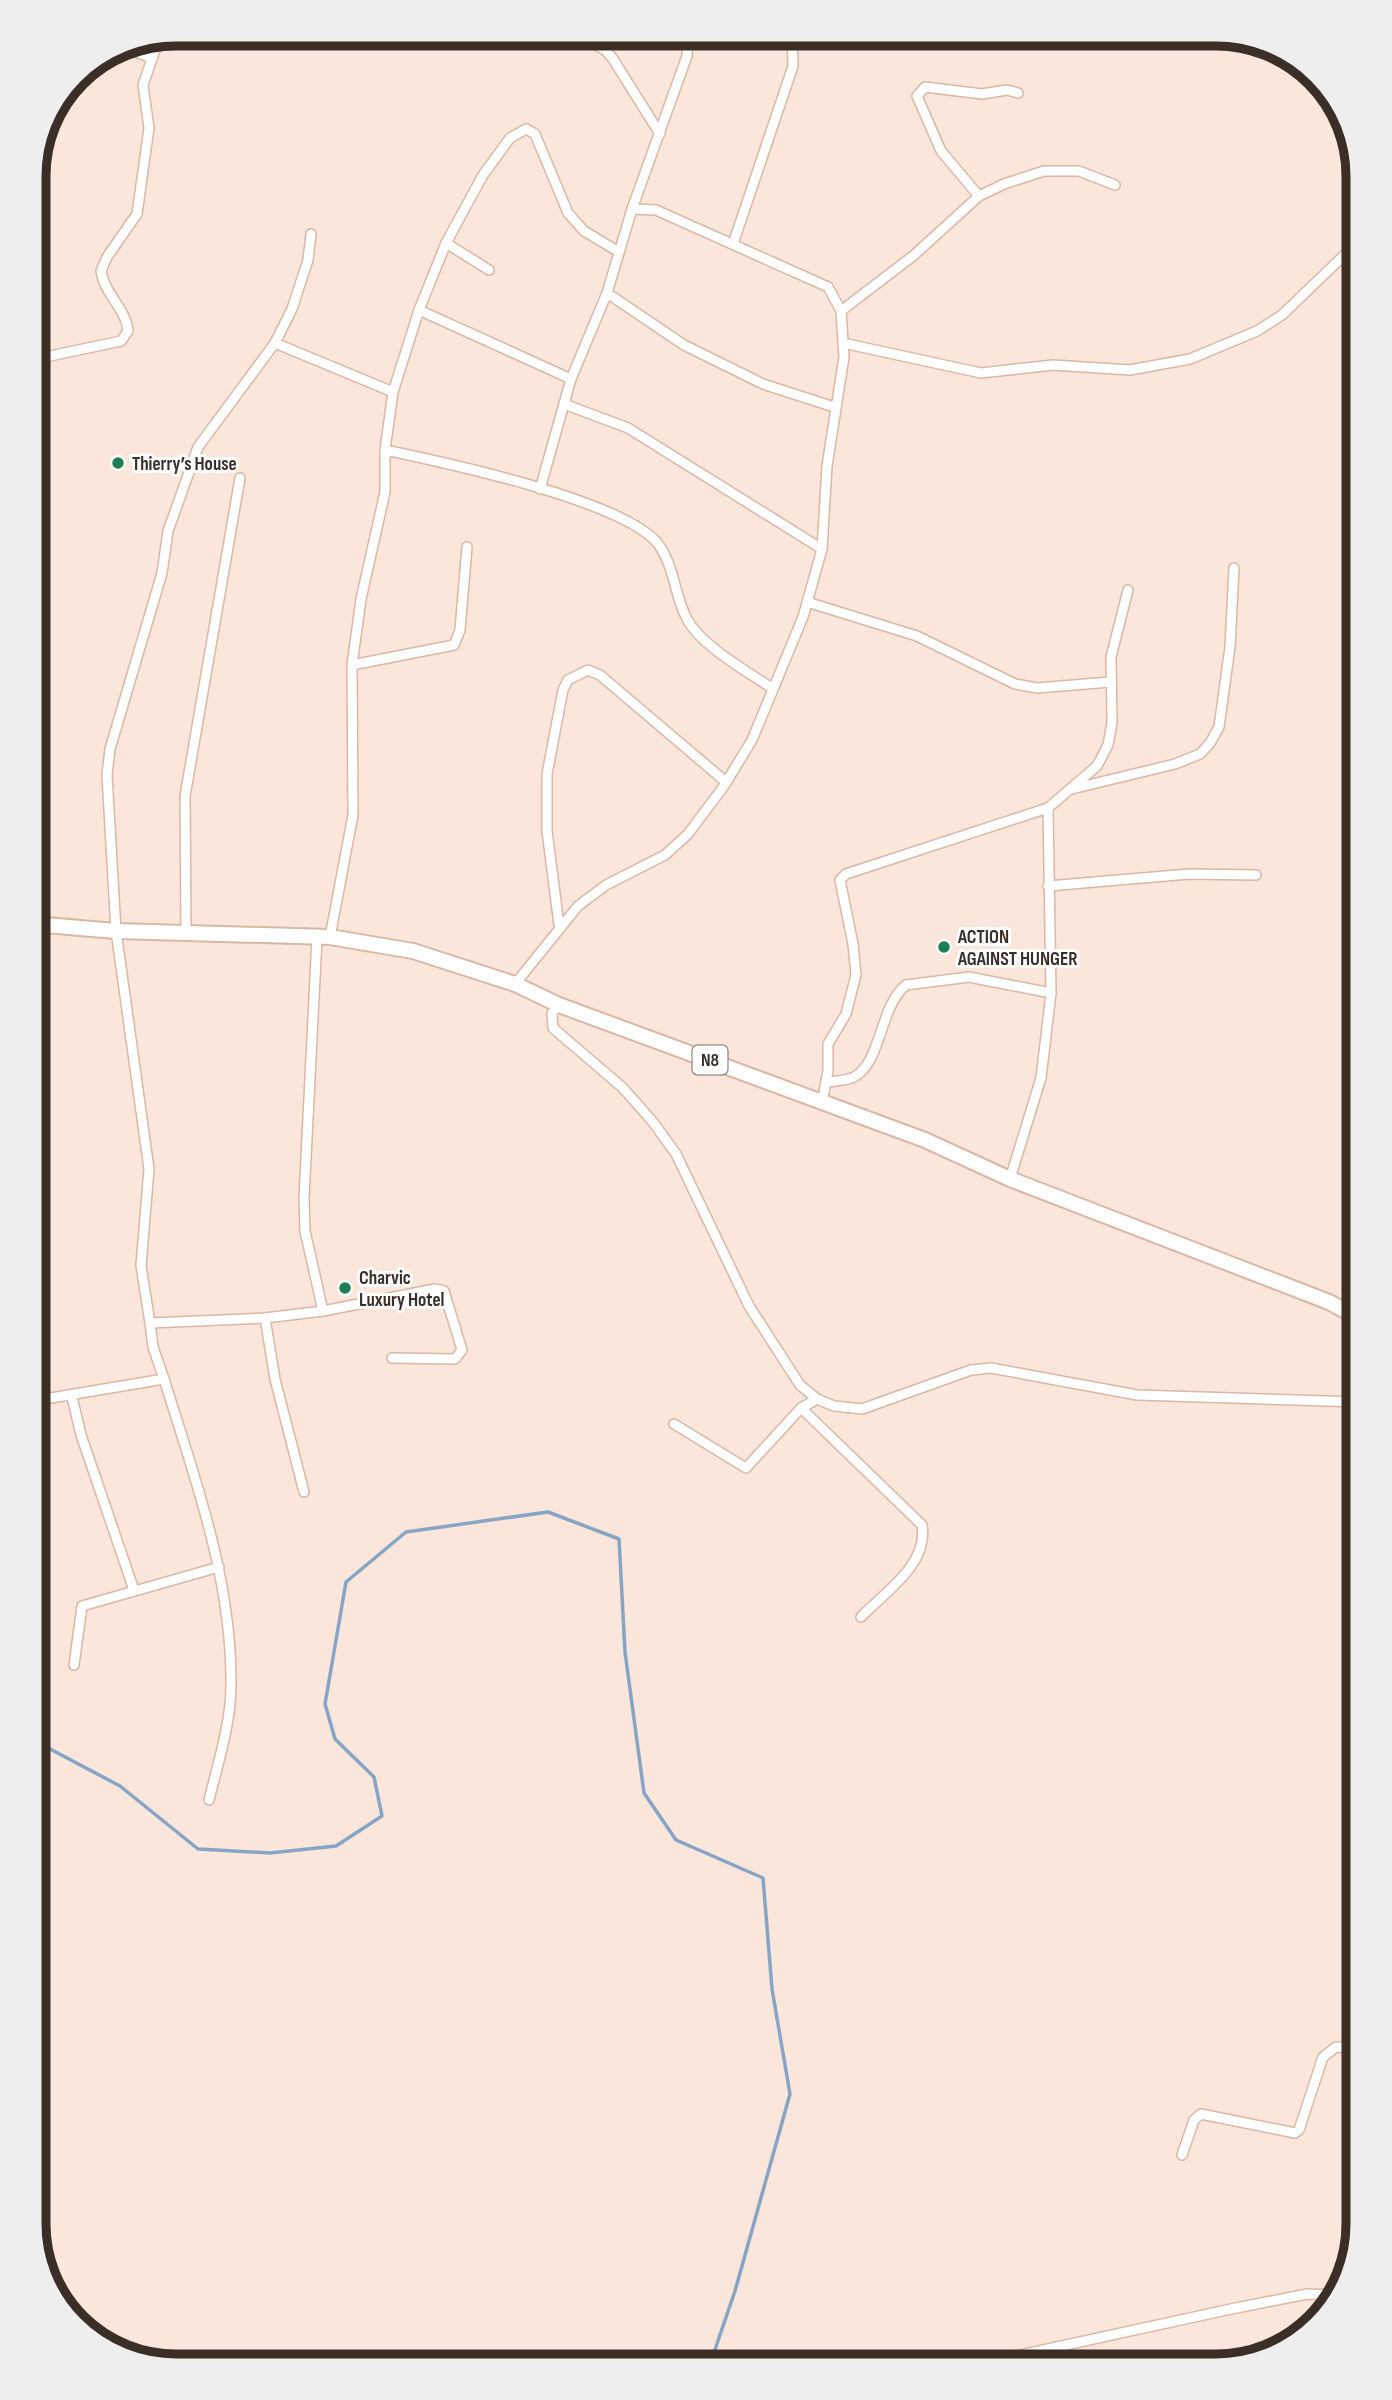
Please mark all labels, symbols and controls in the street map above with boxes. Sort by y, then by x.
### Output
place label: Thierry’s House [132,453,237,476]
marker: Thierry’s House [110,455,126,471]
place label: ACTION AGAINST HUNGER [957,926,1078,971]
marker: ACTION AGAINST HUNGER [936,939,952,955]
road number: N8 [692,1045,728,1074]
place label: Charvic Luxury Hotel [359,1267,444,1312]
marker: Charvic Luxury Hotel [337,1280,353,1296]

